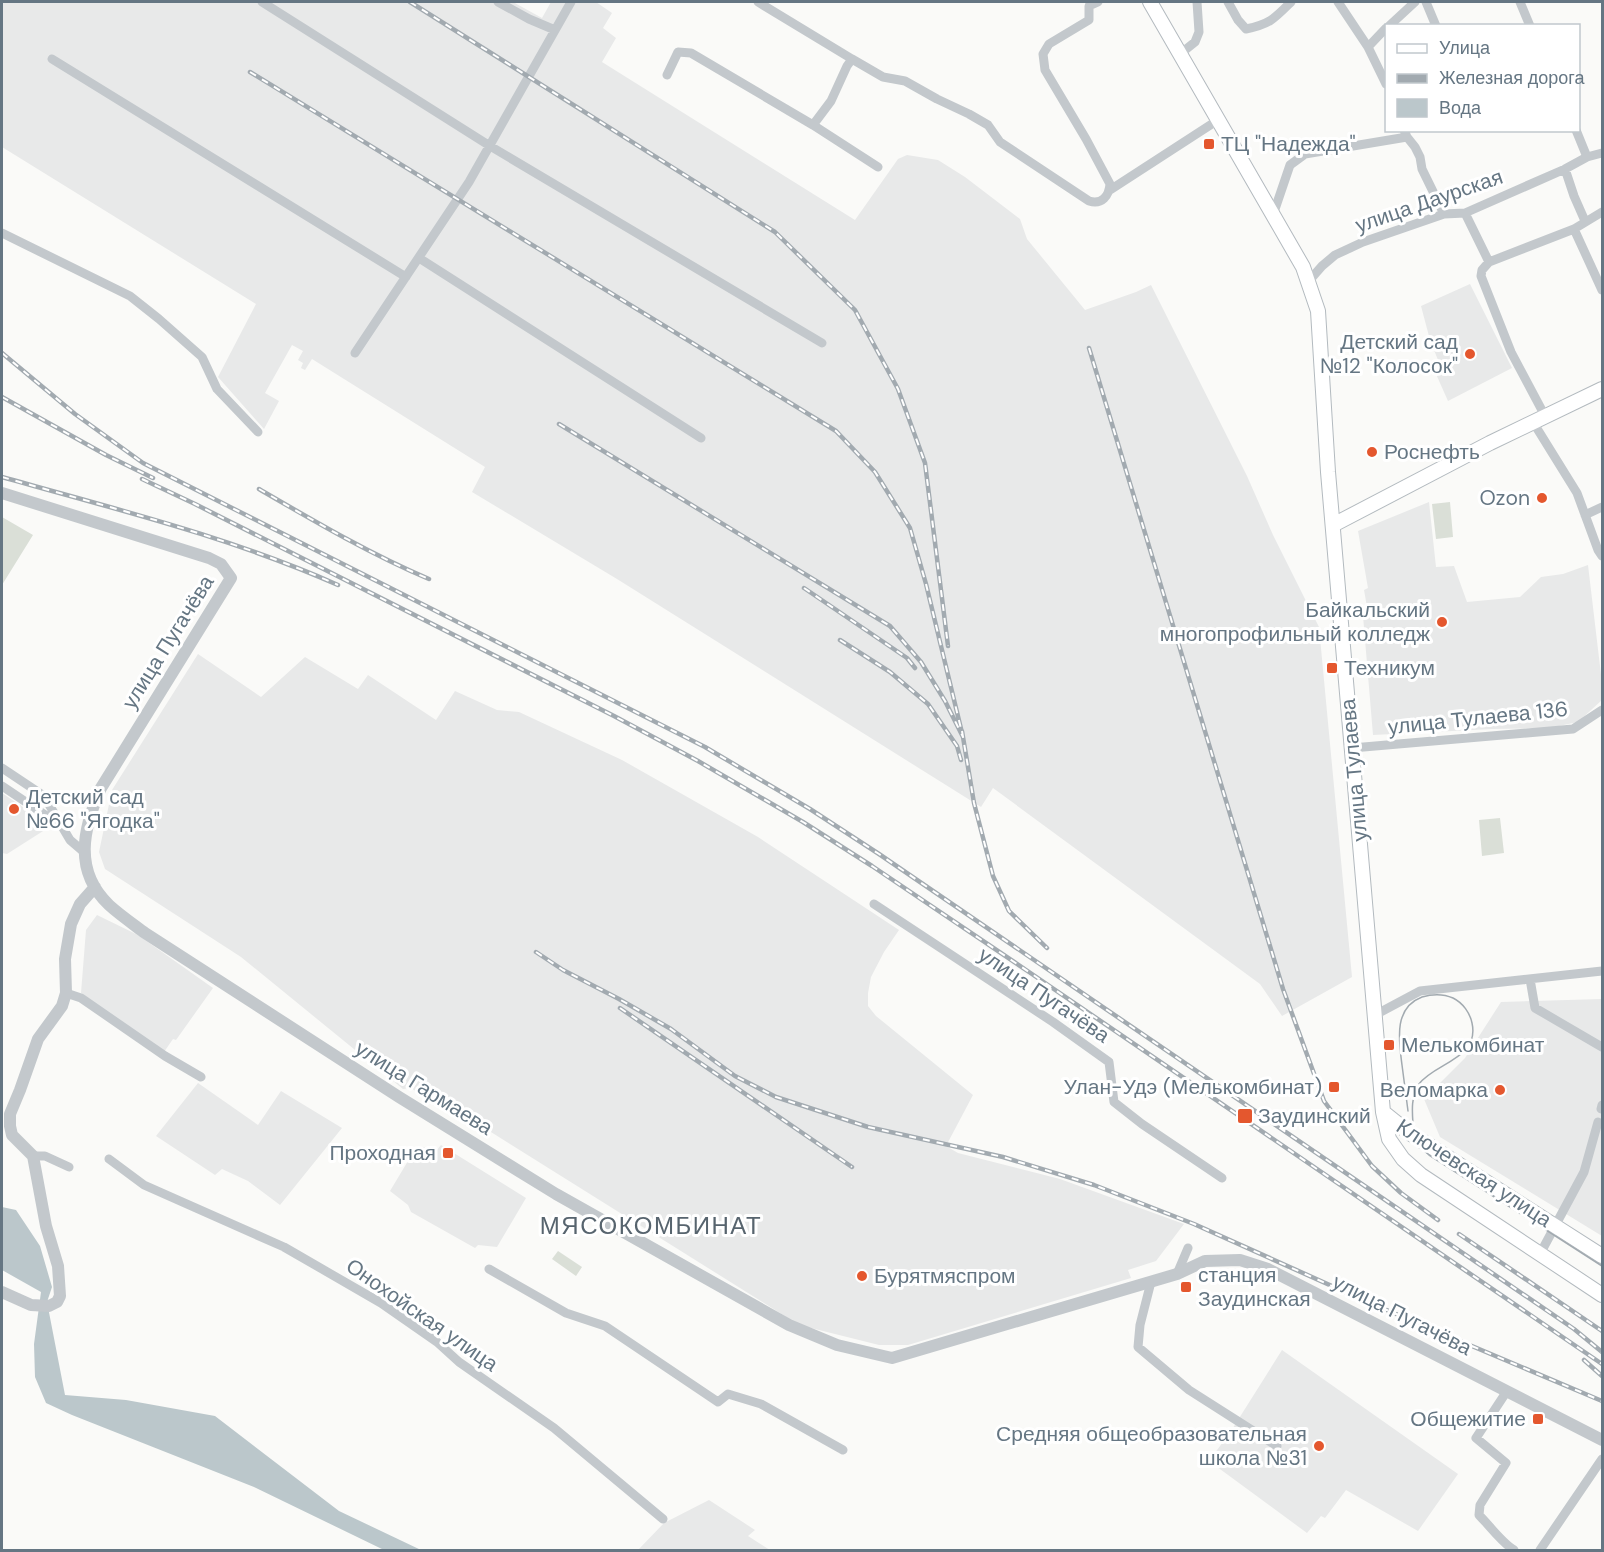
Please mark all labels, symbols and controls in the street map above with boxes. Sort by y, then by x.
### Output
legend [1385,24,1580,132]
text: Улица [1439,36,1491,60]
text: Железная дорога [1439,66,1585,90]
text: Вода [1439,96,1482,120]
place label: ТЦ "Надежда" [1221,130,1356,158]
marker: ТЦ "Надежда" [1202,137,1216,151]
street label: улица Даурская [1352,163,1506,239]
place label: Детский сад №12 "Колосок" [1320,328,1458,380]
marker: Детский сад №12 "Колосок" [1463,347,1477,361]
place label: Роснефть [1384,438,1480,466]
marker: Роснефть [1365,445,1379,459]
place label: Ozon [1480,484,1530,512]
marker: Ozon [1535,491,1549,505]
street label: улица Пугачёва [116,570,220,714]
place label: Байкальский многопрофильный колледж [1160,596,1430,648]
marker: Байкальский многопрофильный колледж [1435,615,1449,629]
place label: Техникум [1344,654,1435,682]
marker: Техникум [1325,661,1339,675]
street label: улица Тулаева 136 [1387,695,1569,741]
street label: улица Тулаева [1334,697,1374,843]
place label: Детский сад №66 "Ягодка" [26,783,160,835]
marker: Детский сад №66 "Ягодка" [7,802,21,816]
street label: улица Пугачёва [973,941,1115,1049]
place label: Мелькомбинат [1401,1031,1545,1059]
street label: улица Гармаева [350,1034,498,1142]
marker: Мелькомбинат [1382,1038,1396,1052]
place label: Улан-Удэ (Мелькомбинат) [1064,1073,1322,1101]
place label: Веломарка [1380,1076,1488,1104]
marker: Улан-Удэ (Мелькомбинат) [1327,1080,1341,1094]
marker: Веломарка [1493,1083,1507,1097]
place label: Заудинский [1258,1102,1371,1130]
marker: Заудинский [1236,1107,1254,1125]
street label: Ключевская улица [1391,1112,1557,1234]
place label: Проходная [329,1139,436,1167]
marker: Проходная [441,1146,455,1160]
district label: МЯСОКОМБИНАТ [540,1210,762,1241]
street label: Онохойская улица [340,1252,504,1378]
place label: станция Заудинская [1198,1261,1311,1313]
place label: Бурятмяспром [874,1262,1016,1290]
street label: улица Пугачёва [1328,1268,1477,1362]
marker: Бурятмяспром [855,1269,869,1283]
marker: станция Заудинская [1179,1280,1193,1294]
place label: Общежитие [1410,1405,1526,1433]
marker: Общежитие [1531,1412,1545,1426]
place label: Средняя общеобразовательная школа №31 [996,1420,1307,1472]
marker: Средняя общеобразовательная школа №31 [1312,1439,1326,1453]

